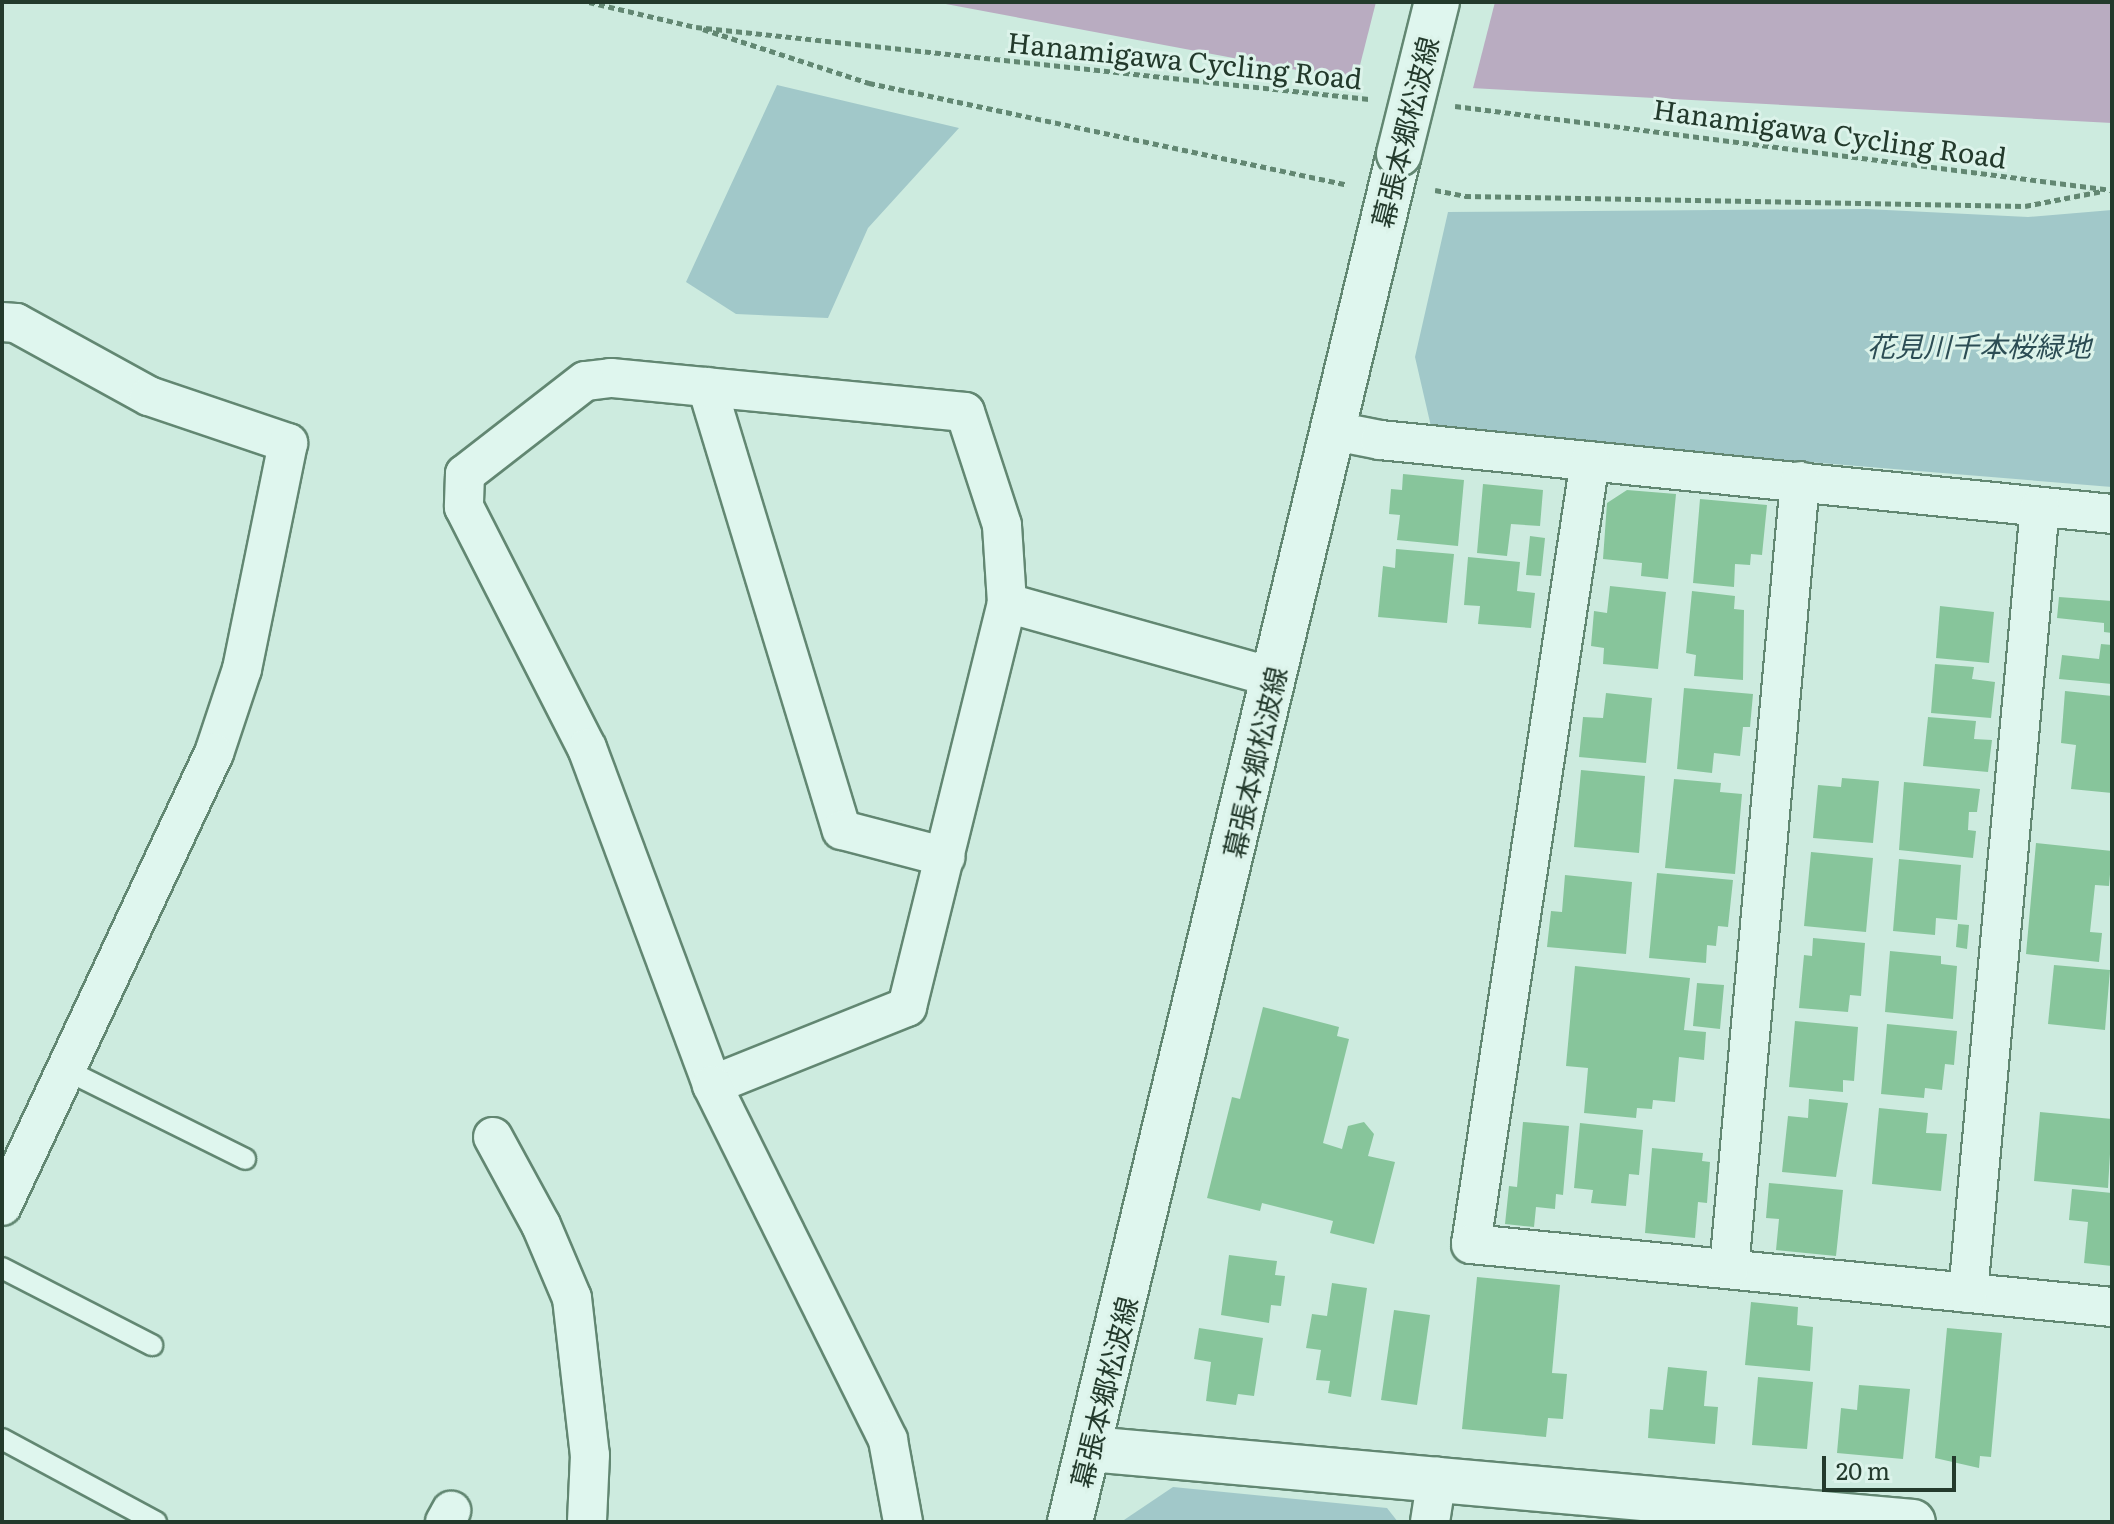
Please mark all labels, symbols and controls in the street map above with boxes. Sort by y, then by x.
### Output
street label: Hanamigawa Cycling Road [1006,24,1364,94]
street label: 幕張本郷松波線 [1364,33,1444,231]
street label: Hanamigawa Cycling Road [1651,91,2009,173]
park label: 花見川千本桜緑地 [1867,328,2091,362]
street label: 幕張本郷松波線 [1216,663,1292,861]
street label: 幕張本郷松波線 [1063,1293,1143,1491]
scale bar [1826,1440,1960,1490]
text: 20 m [1836,1452,1890,1487]

